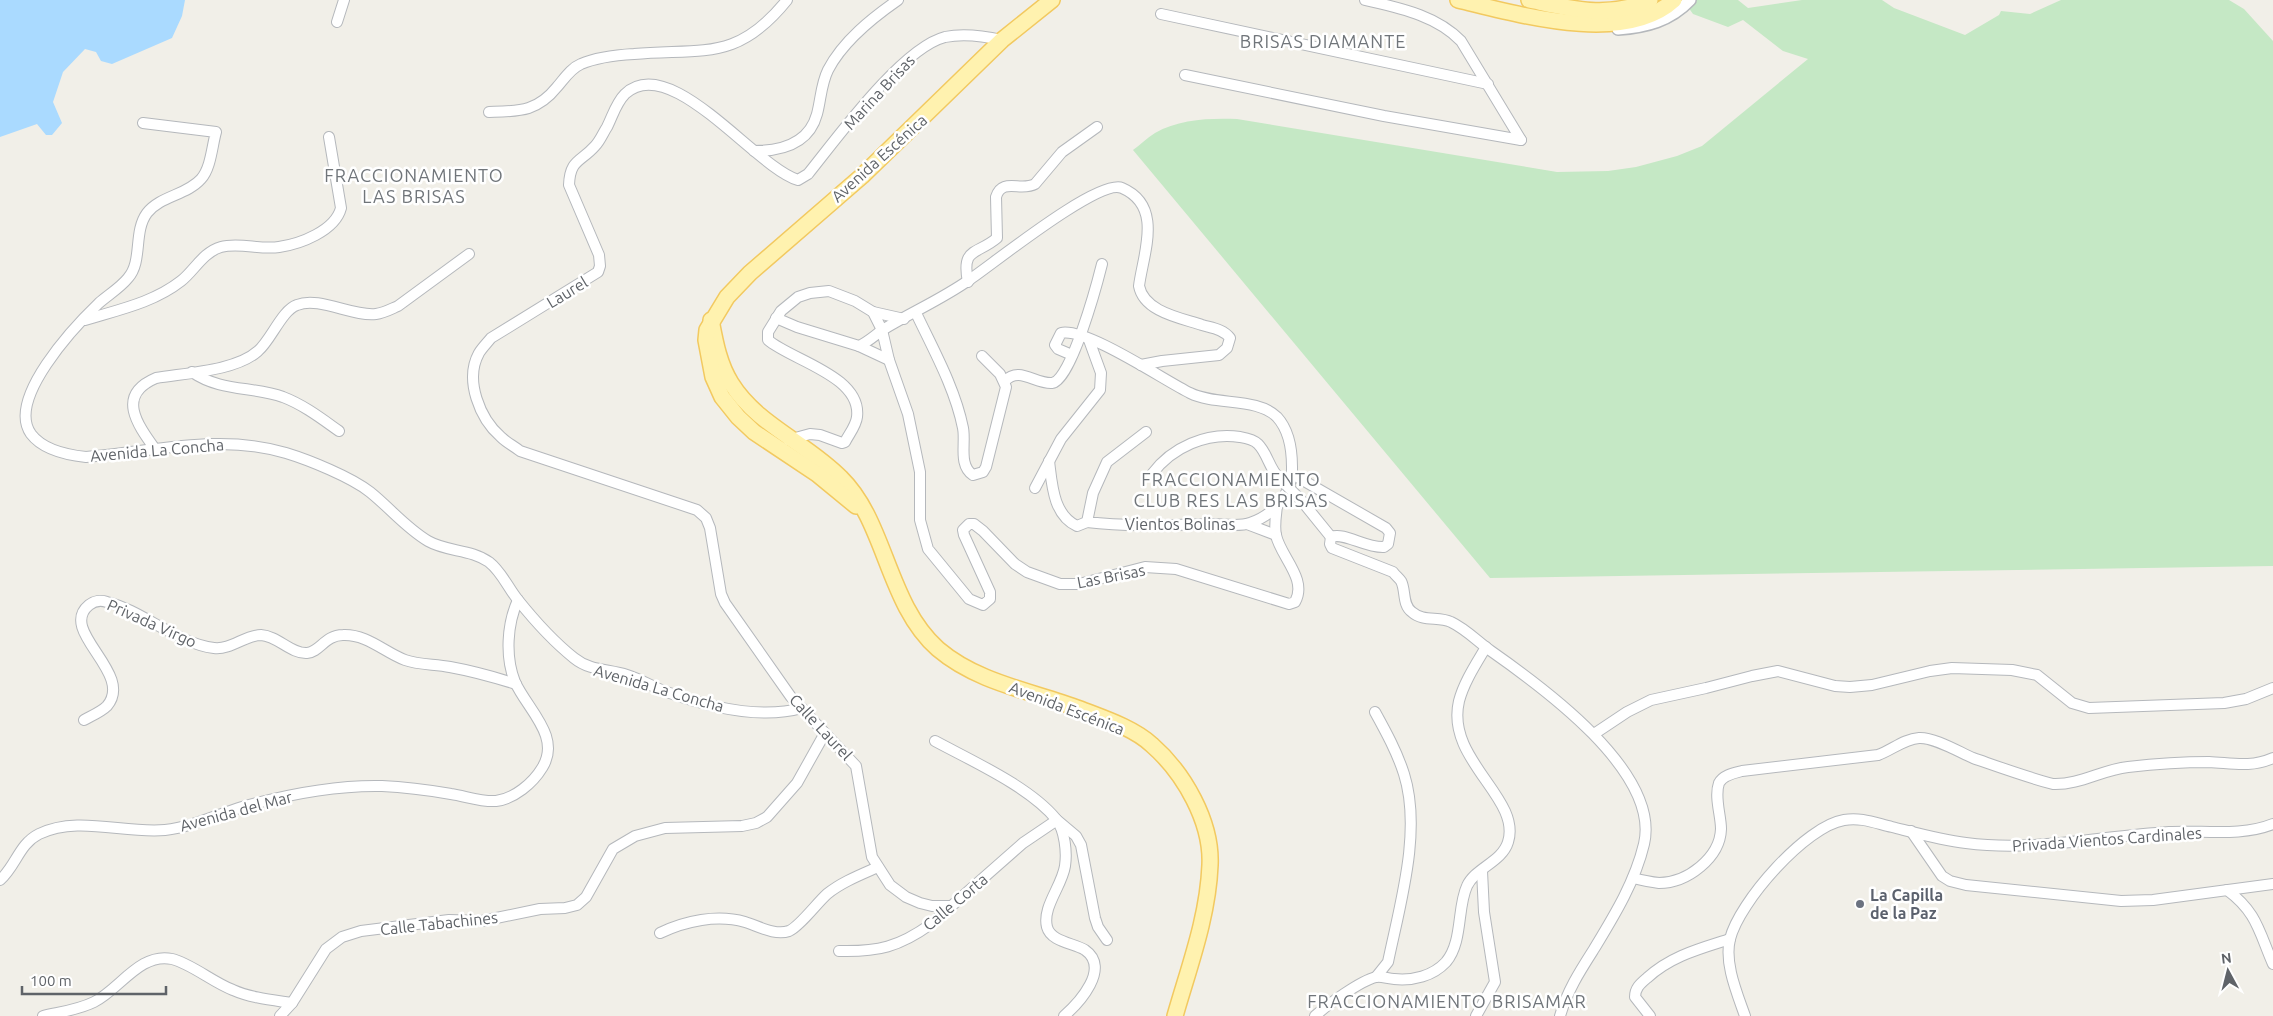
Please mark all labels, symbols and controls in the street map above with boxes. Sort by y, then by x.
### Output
district label: BRISAS DIAMANTE [1240,31,1406,51]
street label: Marina Brisas [840,51,918,133]
street label: Avenida Escénica [828,111,930,205]
district label: FRACCIONAMIENTO LAS BRISAS [324,165,504,206]
street label: Laurel [543,273,591,311]
street label: Avenida La Concha [89,435,225,465]
district label: FRACCIONAMIENTO CLUB RES LAS BRISAS [1133,469,1329,510]
street label: Vientos Bolinas [1125,515,1235,533]
street label: Las Brisas [1075,561,1147,591]
street label: Privada Virgo [105,595,199,651]
street label: Avenida La Concha [592,661,726,715]
street label: Avenida Escénica [1007,678,1127,738]
street label: Calle Laurel [786,690,856,764]
street label: Avenida del Mar [178,787,294,835]
street label: Privada Vientos Cardinales [2012,823,2203,855]
street label: Calle Corta [919,870,991,934]
place label: La Capilla de la Paz [1870,886,1943,922]
marker: La Capilla de la Paz [1854,898,1866,910]
street label: Calle Tabachines [379,908,499,938]
north arrow [2203,946,2253,996]
text: N [2220,950,2233,967]
scale bar [22,964,166,996]
text: 100 m [30,972,72,989]
district label: FRACCIONAMIENTO BRISAMAR [1307,991,1587,1011]

